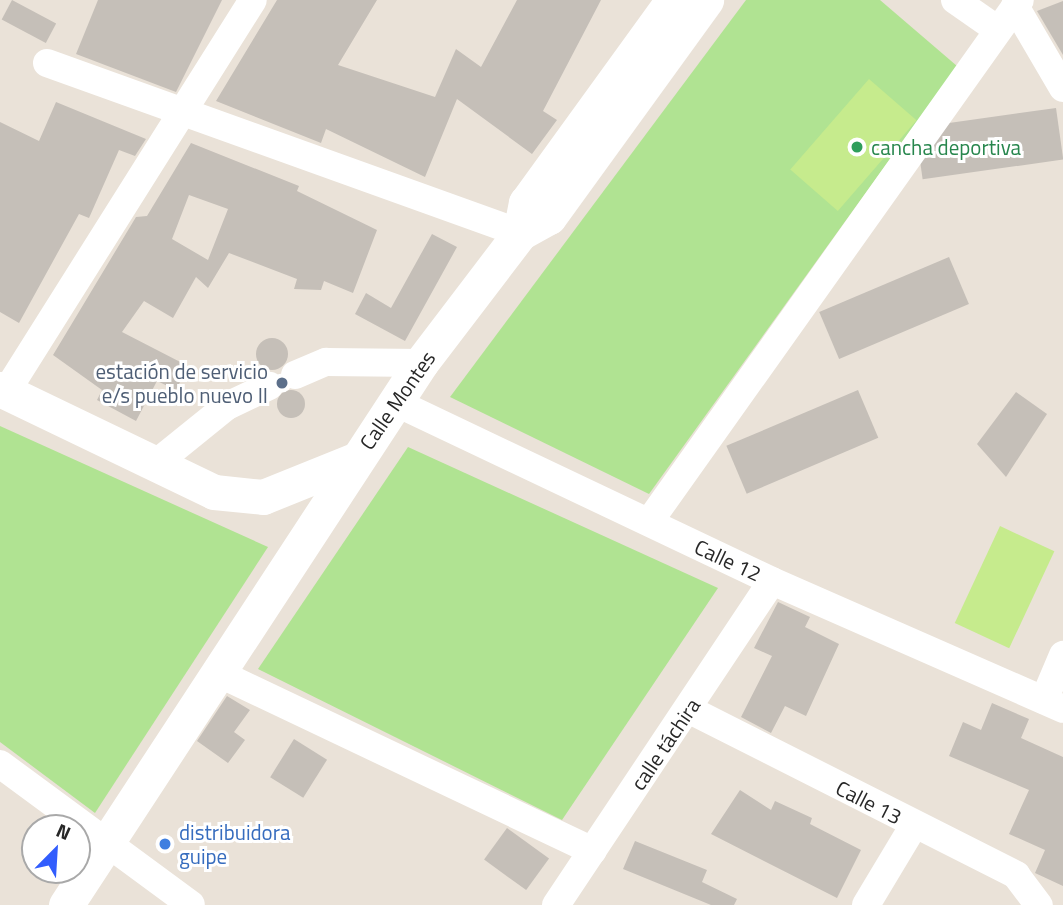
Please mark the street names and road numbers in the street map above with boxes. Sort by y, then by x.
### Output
street label: Calle Montes [354,346,440,454]
street label: Calle 12 [691,534,765,586]
street label: calle táchira [625,693,705,795]
street label: Calle 13 [832,775,906,829]

